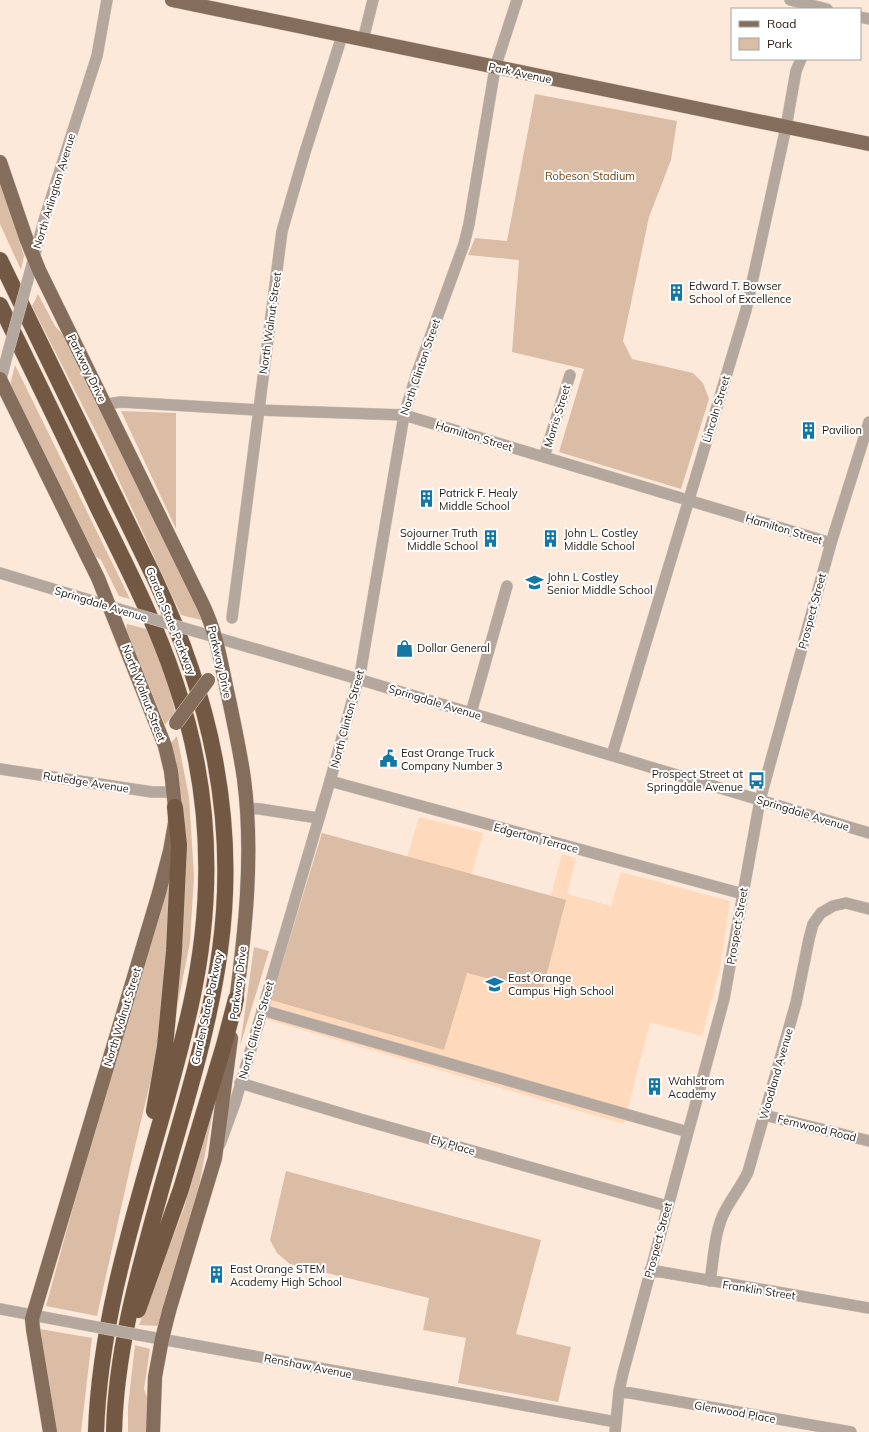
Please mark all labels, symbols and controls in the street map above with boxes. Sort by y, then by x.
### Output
legend [731,8,861,60]
text: Road [767,16,796,31]
text: Park [767,36,793,51]
street label: Park Avenue [487,59,553,87]
street label: North Arlington Avenue [30,132,78,250]
park label: Robeson Stadium [545,169,635,183]
street label: North Walnut Street [256,271,284,375]
place label: Edward T. Bowser School of Excellence [689,279,791,306]
building icon: Edward T. Bowser School of Excellence [666,282,686,302]
street label: North Clinton Street [397,317,443,417]
street label: Parkway Drive [64,332,110,404]
street label: Lincoln Street [699,374,733,444]
street label: Morris Street [541,383,573,449]
street label: Hamilton Street [434,418,514,454]
building icon: Pavilion [799,420,819,440]
place label: Pavilion [822,423,862,437]
place label: Patrick F. Healy Middle School [439,486,518,513]
building icon: Patrick F. Healy Middle School [416,489,436,509]
street label: Hamilton Street [744,511,824,547]
place label: Sojourner Truth Middle School [400,526,478,553]
place label: John L. Costley Middle School [564,526,638,553]
building icon: Sojourner Truth Middle School [481,529,501,549]
building icon: John L. Costley Middle School [541,529,561,549]
street label: Garden State Parkway [143,565,199,677]
place label: John L Costley Senior Middle School [547,570,653,597]
street label: Prospect Street [795,571,829,650]
school or university icon: John L Costley Senior Middle School [524,573,544,593]
street label: Springdale Avenue [53,583,149,625]
street label: Parkway Drive [205,624,235,700]
shop icon: Dollar General [394,638,414,658]
place label: Dollar General [417,641,490,655]
street label: North Walnut Street [119,643,169,744]
street label: North Clinton Street [327,668,367,770]
street label: Springdale Avenue [387,681,483,723]
place label: East Orange Truck Company Number 3 [401,746,503,773]
public building icon: East Orange Truck Company Number 3 [378,749,398,769]
place label: Prospect Street at Springdale Avenue [647,767,743,794]
street label: Rutledge Avenue [42,768,130,796]
bus stop icon: Prospect Street at Springdale Avenue [746,770,766,790]
street label: Springdale Avenue [755,792,851,834]
street label: Edgerton Terrace [492,820,580,856]
street label: Prospect Street [723,886,751,966]
street label: Parkway Drive [227,945,249,1021]
street label: Garden State Parkway [188,950,226,1066]
street label: North Walnut Street [100,966,144,1068]
place label: East Orange Campus High School [508,971,614,998]
school or university icon: East Orange Campus High School [485,974,505,994]
street label: North Clinton Street [235,979,277,1080]
street label: Woodland Avenue [756,1027,796,1121]
place label: Wahlstrom Academy [668,1074,724,1101]
building icon: Wahlstrom Academy [645,1077,665,1097]
street label: Fernwood Road [776,1111,858,1145]
street label: Ely Place [429,1132,477,1158]
street label: Prospect Street [641,1200,675,1279]
place label: East Orange STEM Academy High School [230,1262,342,1289]
building icon: East Orange STEM Academy High School [207,1265,227,1285]
street label: Franklin Street [722,1277,797,1303]
street label: Renshaw Avenue [263,1351,353,1381]
street label: Glenwood Place [693,1398,777,1426]

